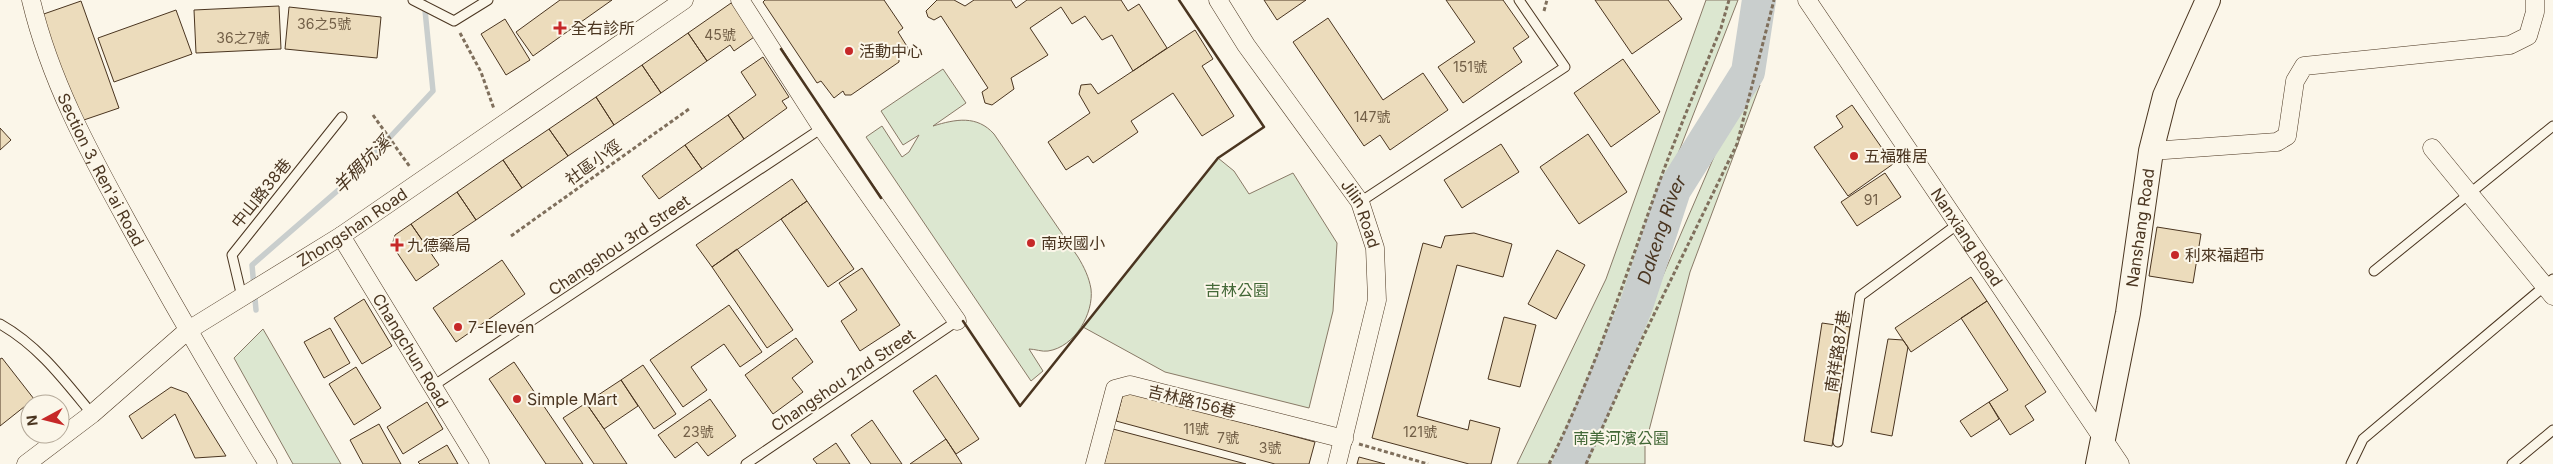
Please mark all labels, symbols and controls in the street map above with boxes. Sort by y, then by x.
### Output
house number: 36之5號 [297,15,351,32]
place label: 全右診所 [571,18,635,38]
marker: 全右診所 [553,21,567,35]
house number: 45號 [704,26,736,43]
house number: 36之7號 [216,29,270,46]
place label: 活動中心 [859,41,923,61]
marker: 活動中心 [843,45,855,57]
house number: 151號 [1453,58,1487,75]
street label: Section 3, Ren'ai Road [53,90,149,250]
house number: 147號 [1354,108,1390,125]
water label: 羊稠坑溪 [329,130,397,198]
street label: 社區小徑 [561,135,625,189]
place label: 五福雅居 [1864,146,1928,166]
marker: 五福雅居 [1848,150,1860,162]
street label: 中山路38巷 [227,154,295,232]
street label: Nanshang Road [2122,167,2158,288]
water label: Dakeng River [1633,170,1691,287]
street label: Jilin Road [1337,175,1384,250]
street label: Zhongshan Road [293,184,411,271]
street label: Nanxiang Road [1927,184,2007,290]
street label: Changshou 3rd Street [545,190,693,300]
house number: 91 [1864,191,1878,208]
place label: 南崁國小 [1041,233,1105,253]
place label: 九德藥局 [407,235,471,255]
marker: 南崁國小 [1025,237,1037,249]
marker: 九德藥局 [391,239,403,251]
place label: 利來福超市 [2185,245,2265,265]
marker: 利來福超市 [2169,249,2181,261]
park label: 吉林公園 [1205,280,1269,300]
street label: Changchun Road [368,290,453,411]
street label: 南祥路87巷 [1821,308,1853,394]
place label: 7-Eleven [468,317,534,337]
marker: 7-Eleven [452,321,464,333]
street label: Changshou 2nd Street [767,324,919,436]
street label: 吉林路156巷 [1146,380,1238,422]
place label: Simple Mart [527,389,618,409]
marker: Simple Mart [511,393,523,405]
north arrow [20,394,70,444]
text: N [23,414,41,427]
house number: 11號 [1183,420,1209,437]
house number: 23號 [682,423,714,440]
house number: 121號 [1403,423,1437,440]
park label: 南美河濱公園 [1573,428,1669,448]
house number: 7號 [1217,429,1239,446]
house number: 3號 [1259,439,1281,456]

